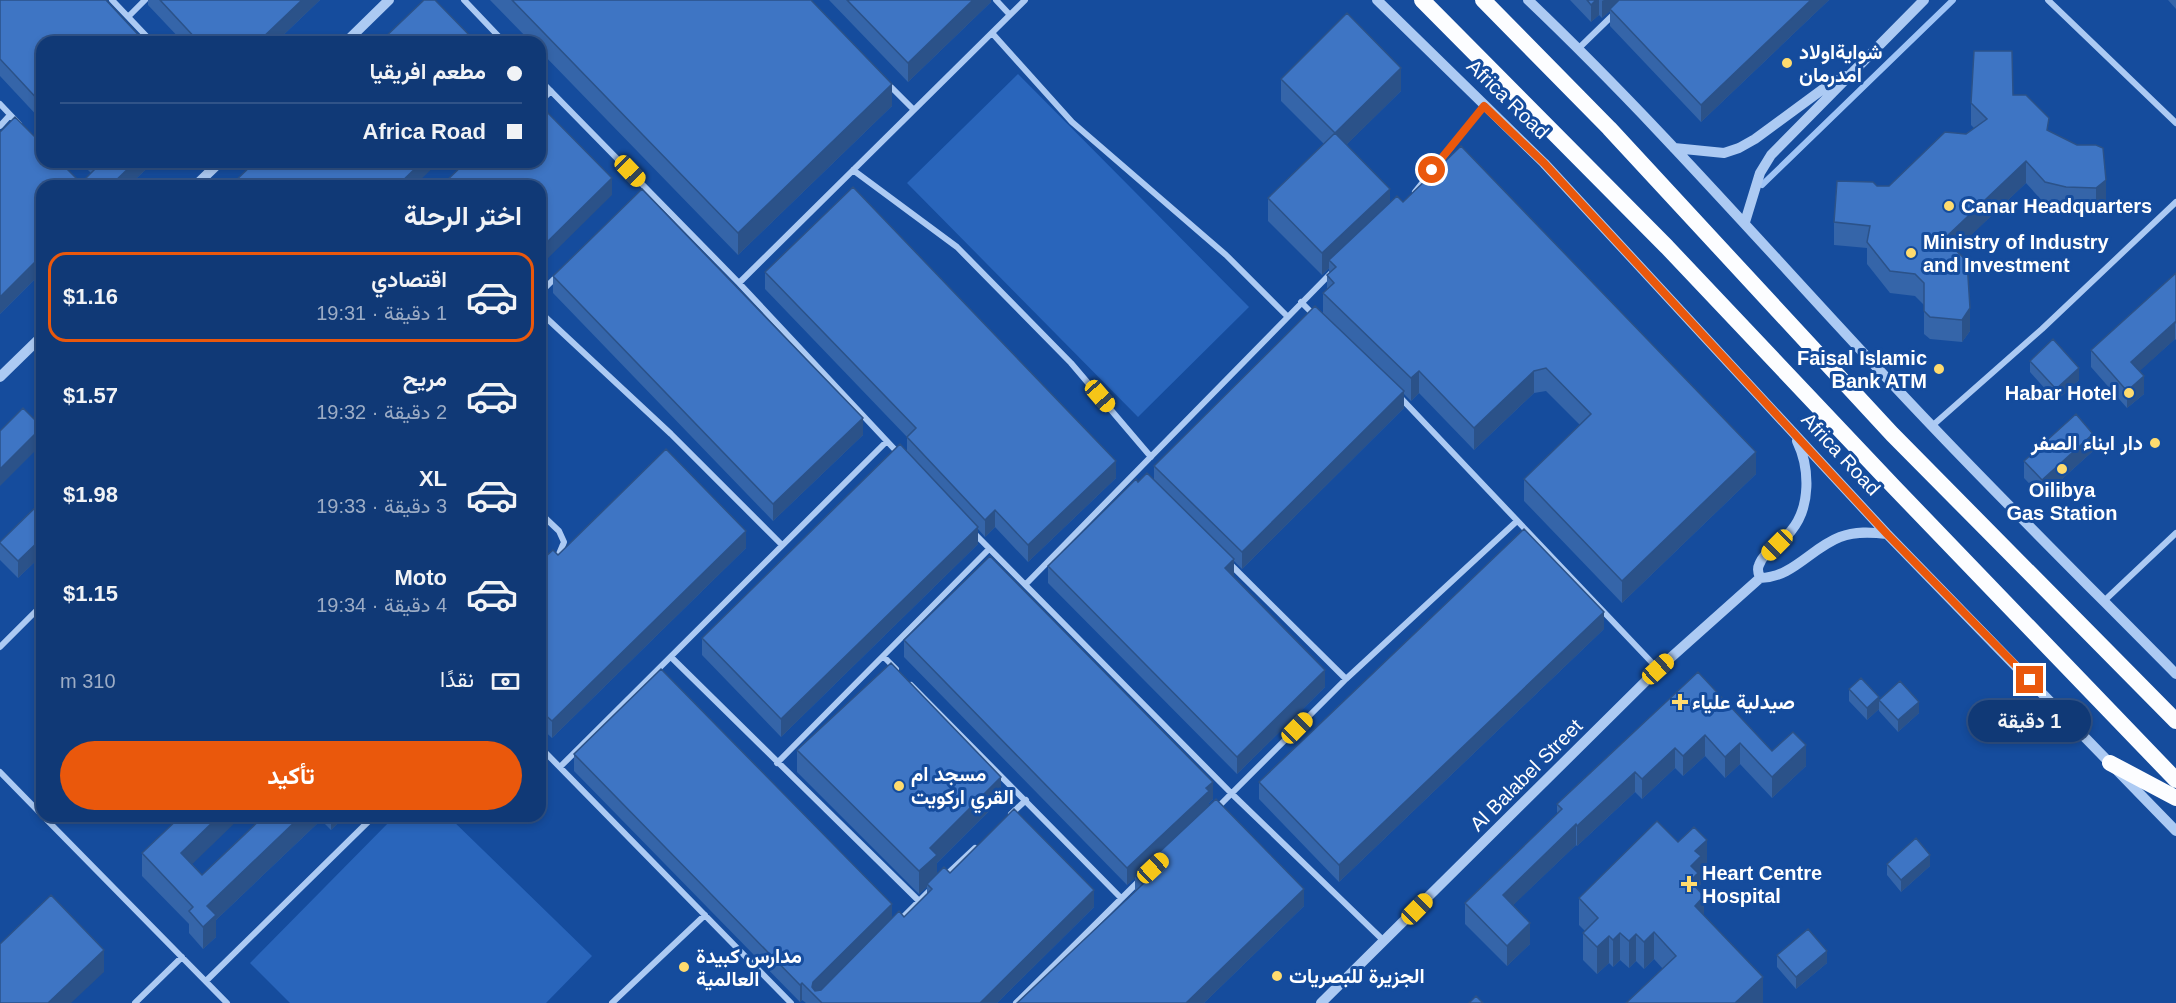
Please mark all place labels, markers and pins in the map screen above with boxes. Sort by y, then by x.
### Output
place label: شوايةاولاد امدرمان [1799,41,1883,88]
marker: شوايةاولاد امدرمان [1780,56,1794,70]
place label: Canar Headquarters [1961,195,2152,217]
marker: Canar Headquarters [1942,199,1956,213]
place label: Ministry of Industry and Investment [1923,231,2109,276]
marker: Ministry of Industry and Investment [1904,246,1918,260]
place label: Faisal Islamic Bank ATM [1797,347,1927,392]
marker: Faisal Islamic Bank ATM [1932,362,1946,376]
place label: Habar Hotel [2005,382,2117,404]
marker: Habar Hotel [2122,386,2136,400]
place label: دار ابناء الصفر [2030,432,2143,456]
marker: دار ابناء الصفر [2148,436,2162,450]
marker: Oilibya Gas Station [2055,462,2069,476]
place label: Oilibya Gas Station [2006,479,2118,524]
place label: صيدلية علياء [1692,691,1795,714]
marker: صيدلية علياء [1673,695,1687,709]
place label: مسجد ام القري اركويت [911,763,1014,814]
marker: مسجد ام القري اركويت [892,779,906,793]
place label: Heart Centre Hospital [1702,862,1822,907]
marker: Heart Centre Hospital [1680,875,1698,893]
place label: مدارس كبيدة العالمية [696,945,802,991]
marker: مدارس كبيدة العالمية [677,960,691,974]
place label: الجزيرة للبصريات [1289,965,1425,989]
marker: الجزيرة للبصريات [1270,969,1284,983]

